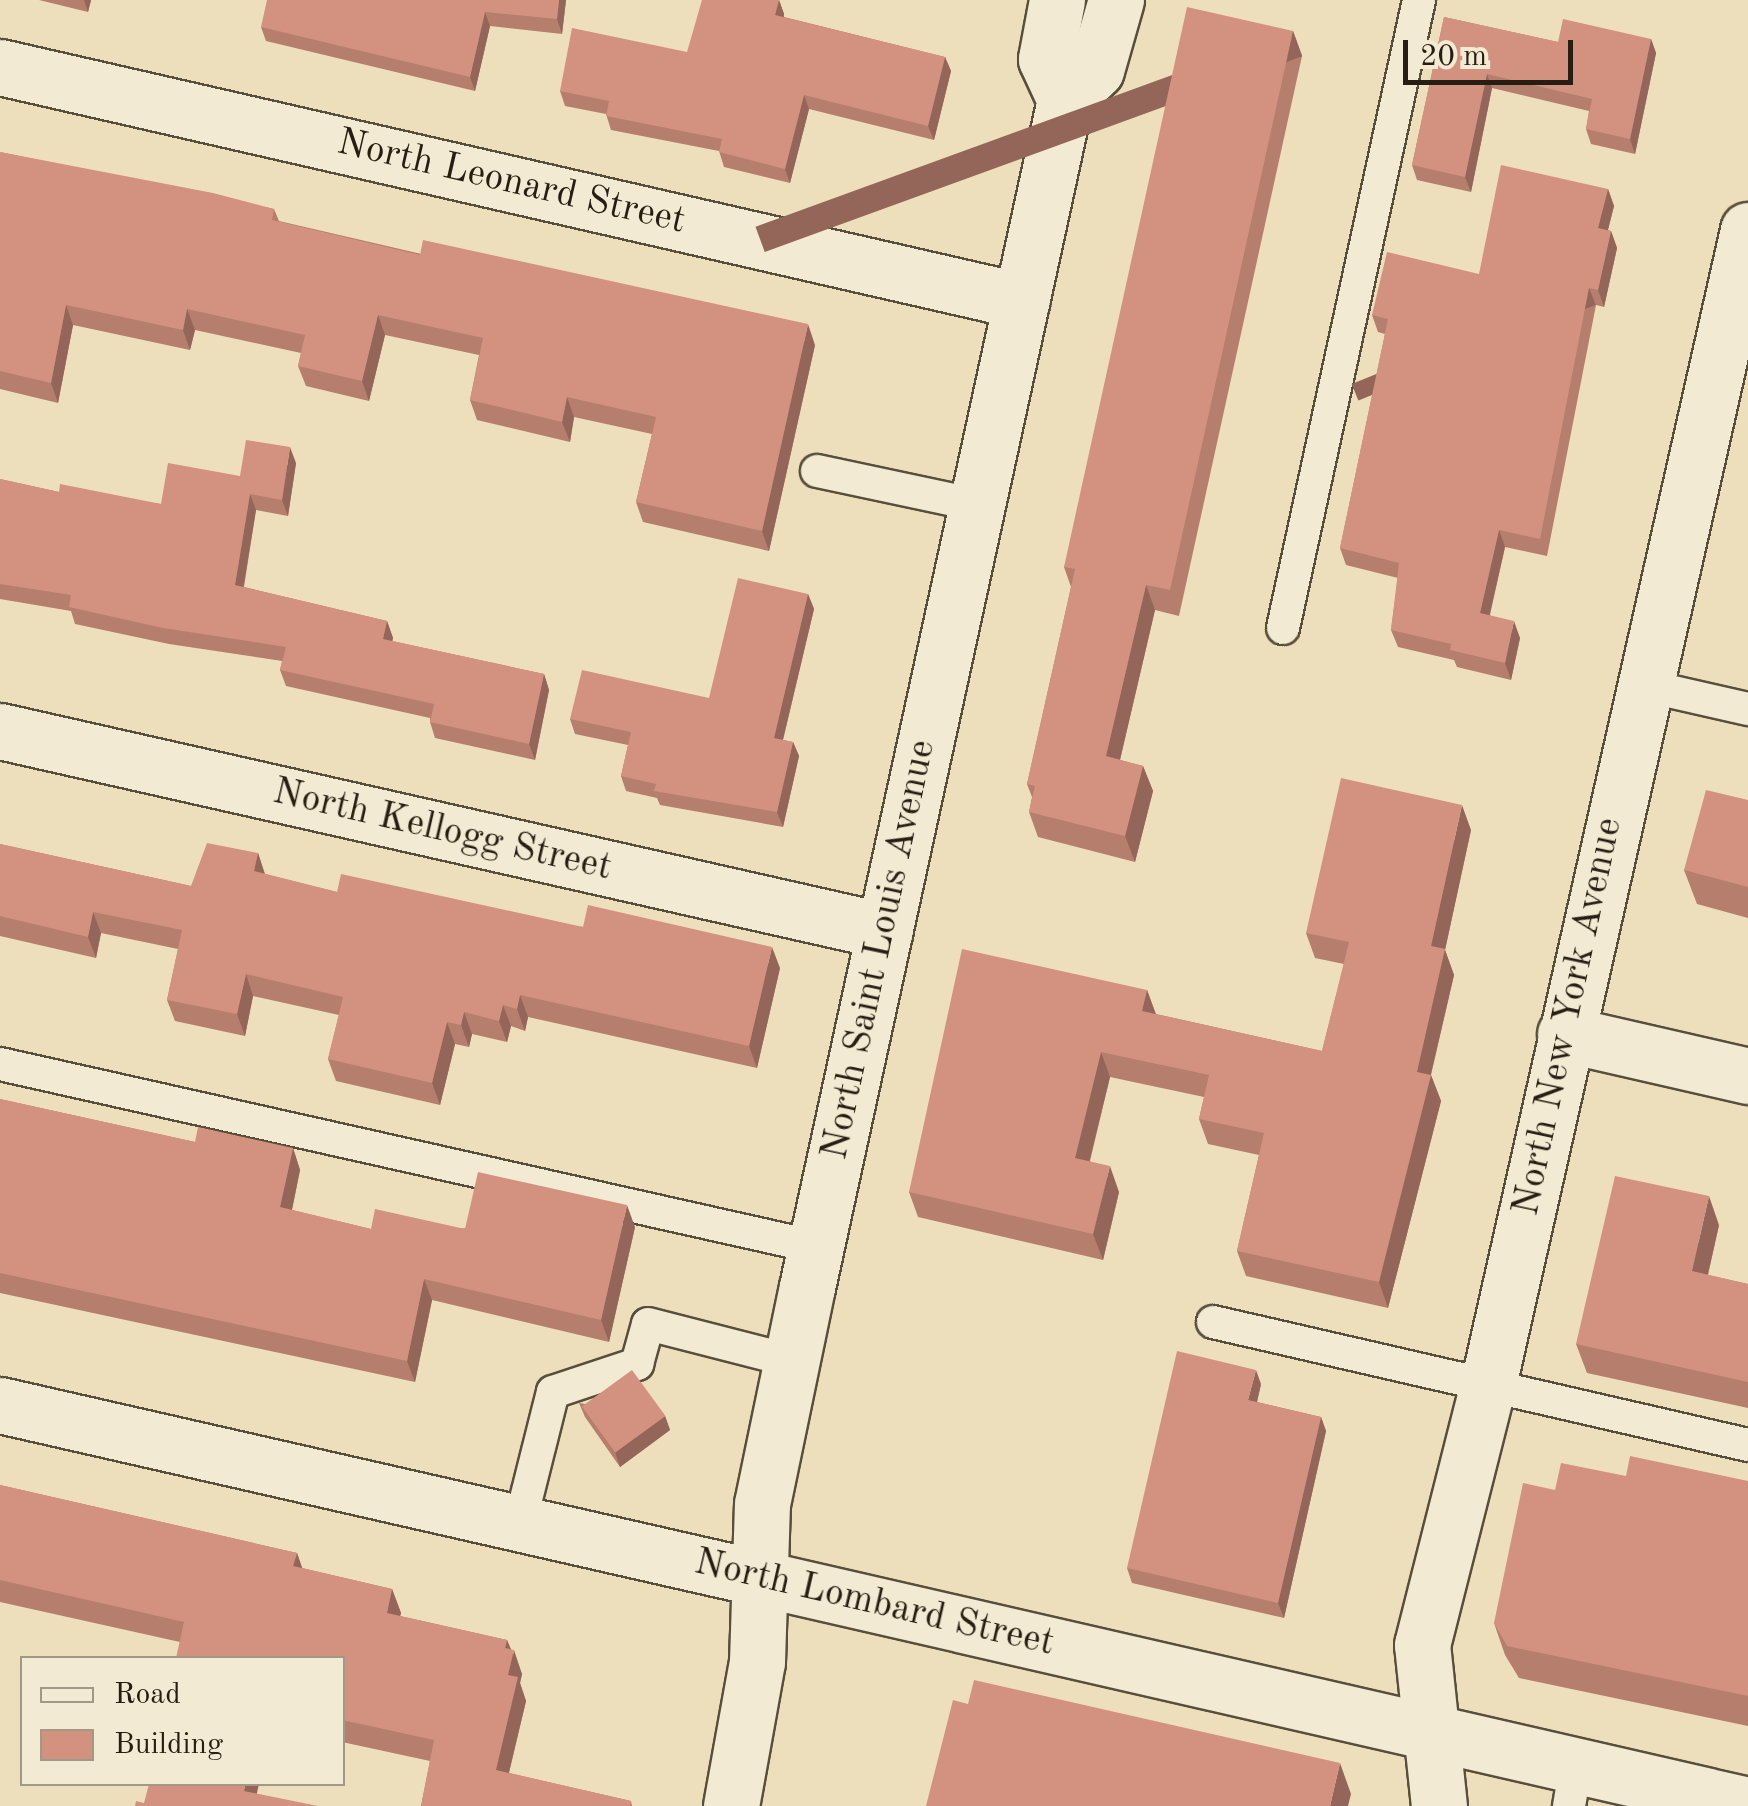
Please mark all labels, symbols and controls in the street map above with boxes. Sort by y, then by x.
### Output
scale bar [1408,20,1578,82]
text: 20 m [1420,42,1487,72]
street label: North Leonard Street [332,121,690,245]
street label: North Saint Louis Avenue [813,736,947,1164]
street label: North Kellogg Street [268,770,616,892]
street label: North New York Avenue [1505,814,1633,1220]
street label: North Lombard Street [690,1540,1058,1668]
legend [20,1656,345,1786]
text: Road [114,1680,181,1710]
text: Building [114,1730,223,1760]

